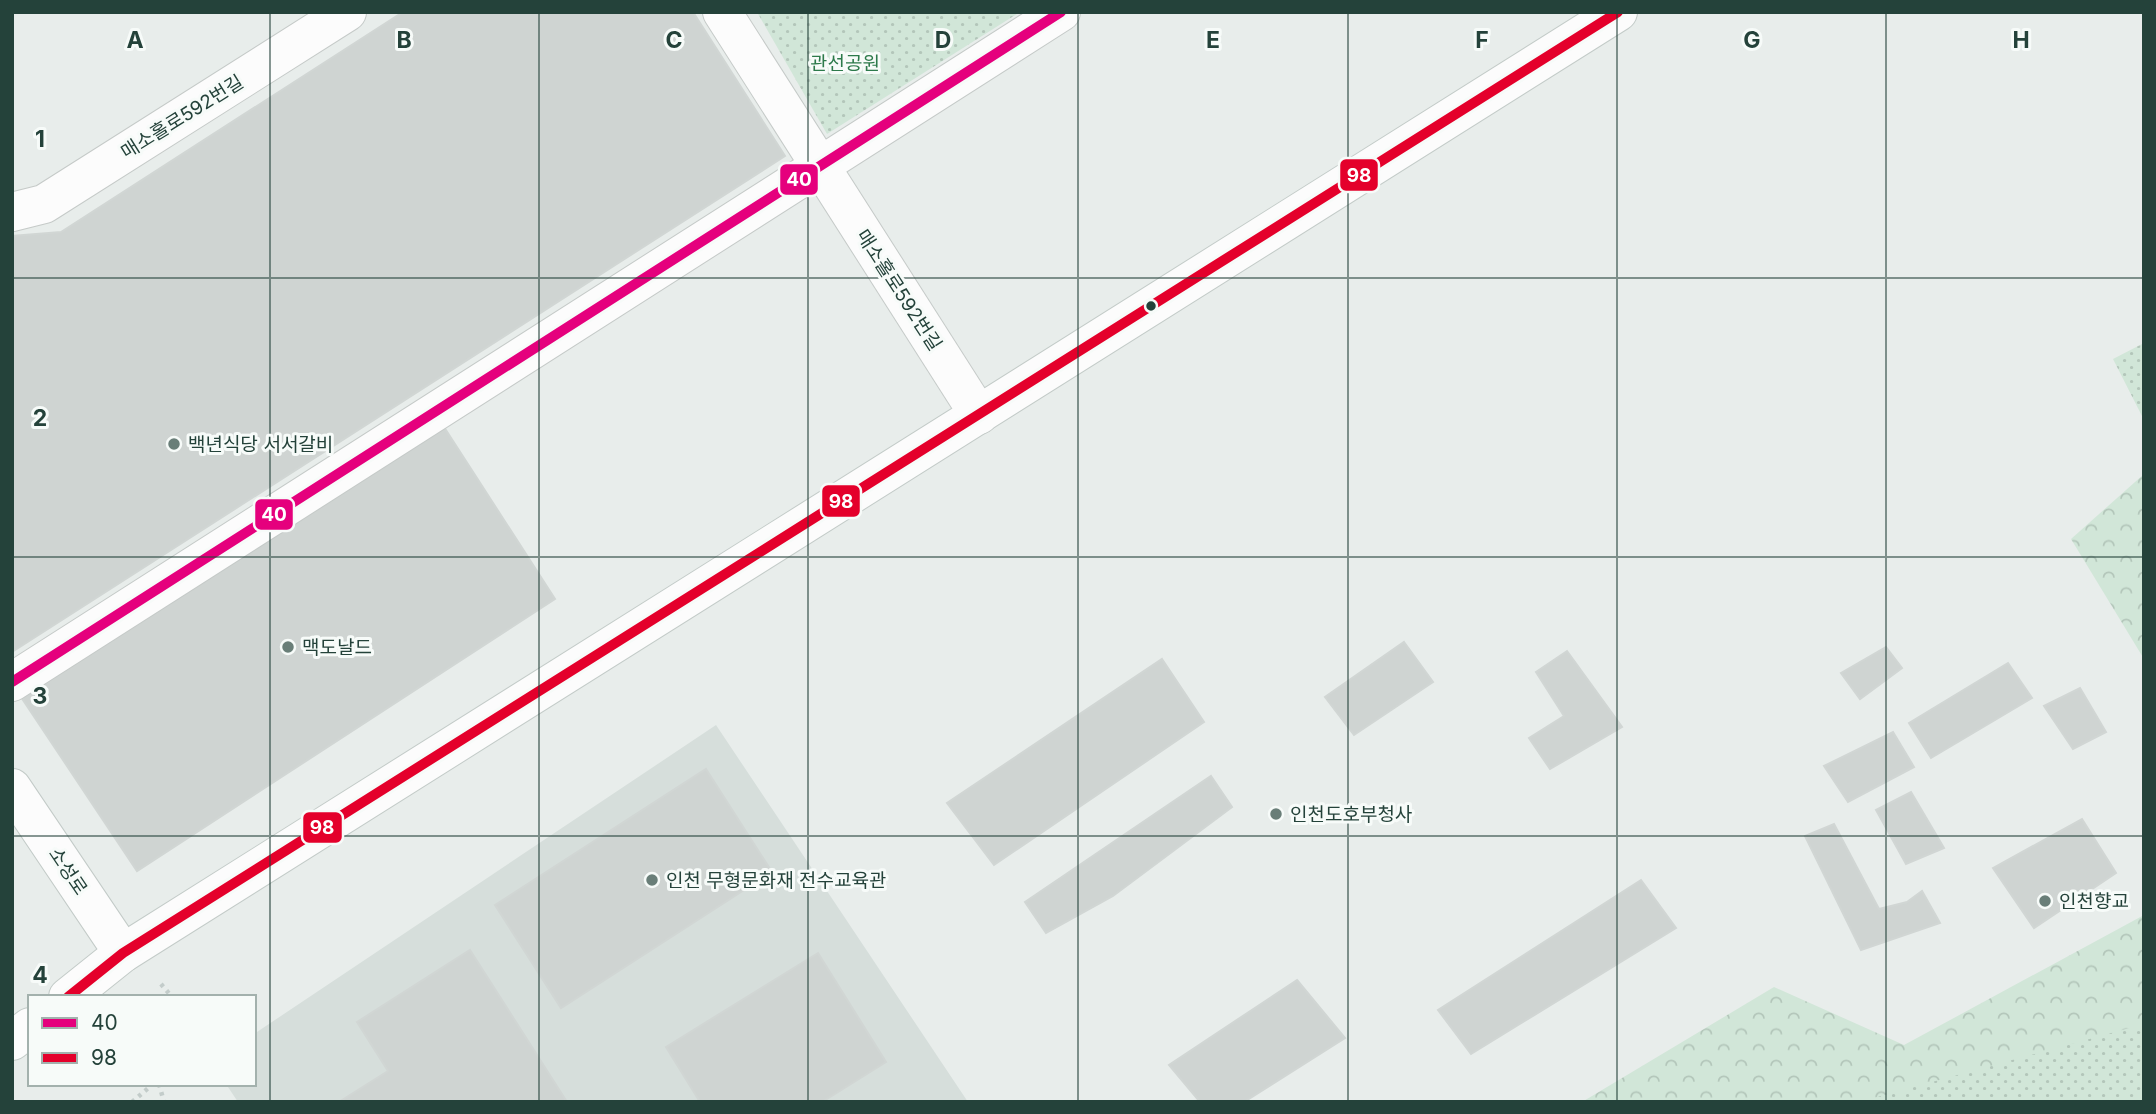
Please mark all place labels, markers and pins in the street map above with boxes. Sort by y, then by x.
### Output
unlabelled marker [1144,299,1158,313]
place label: 백년식당 서서갈비 [188,433,333,456]
marker: 백년식당 서서갈비 [166,436,182,452]
place label: 맥도날드 [302,636,372,659]
marker: 맥도날드 [280,639,296,655]
place label: 인천도호부청사 [1290,803,1412,826]
marker: 인천도호부청사 [1268,806,1284,822]
place label: 인천 무형문화재 전수교육관 [666,869,886,892]
marker: 인천 무형문화재 전수교육관 [644,872,660,888]
place label: 인천향교 [2059,890,2129,913]
marker: 인천향교 [2037,893,2053,909]

